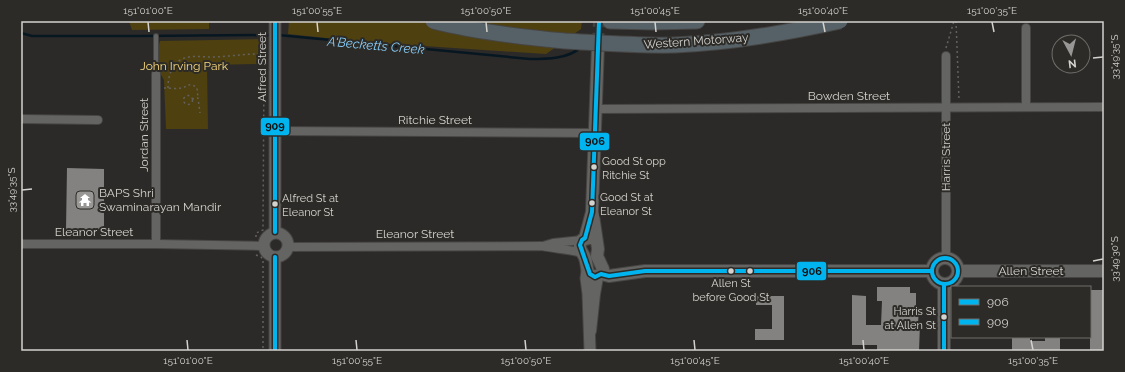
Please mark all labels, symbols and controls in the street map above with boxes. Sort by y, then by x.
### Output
text: 151°01'00"E [123,5,173,16]
text: 151°00'55"E [292,5,342,16]
text: 151°00'50"E [461,5,511,16]
text: 151°00'45"E [630,5,680,16]
text: 151°00'40"E [798,5,848,16]
text: 151°00'35"E [967,5,1017,16]
street label: Western Motorway [643,30,749,52]
street label: Alfred Street [255,32,269,102]
water label: A'Becketts Creek [326,34,425,57]
north arrow [1051,34,1091,74]
text: 33°49'35"S [1109,34,1120,80]
text: N [1067,56,1077,70]
park label: John Irving Park [140,59,229,73]
street label: Bowden Street [808,89,890,103]
street label: Jordan Street [137,98,151,172]
street label: Ritchie Street [398,113,472,127]
line badge: 909 [260,117,290,136]
text: 909 [265,120,285,133]
street label: Harris Street [939,123,953,191]
line badge: 906 [579,132,610,151]
text: 906 [585,135,605,148]
place label: Good St opp Ritchie St [602,155,666,182]
marker: Good St opp Ritchie St [589,162,599,172]
text: 33°49'35"S [6,167,17,213]
place label: BAPS Shri Swaminarayan Mandir [99,186,222,214]
temple icon: BAPS Shri Swaminarayan Mandir [74,189,96,211]
place label: Good St at Eleanor St [600,191,654,218]
place label: Alfred St at Eleanor St [282,192,339,219]
marker: Good St at Eleanor St [587,198,597,208]
marker: Alfred St at Eleanor St [270,199,280,209]
street label: Eleanor Street [55,225,133,239]
street label: Eleanor Street [376,227,454,241]
text: 33°49'30"S [1109,236,1120,282]
line badge: 906 [796,261,827,281]
street label: Allen Street [998,264,1064,278]
text: 906 [802,265,822,278]
marker: Allen St before Good St [726,266,736,276]
unlabelled marker [745,266,755,276]
place label: Allen St before Good St [692,277,770,304]
legend [951,286,1091,338]
text: 906 [987,295,1009,309]
place label: Harris St at Allen St [885,305,936,332]
marker: Harris St at Allen St [939,312,949,322]
text: 909 [987,315,1008,329]
text: 151°01'00"E [163,355,213,366]
text: 151°00'55"E [332,355,382,366]
text: 151°00'50"E [501,355,551,366]
text: 151°00'45"E [670,355,720,366]
text: 151°00'40"E [839,355,889,366]
text: 151°00'35"E [1008,355,1058,366]

